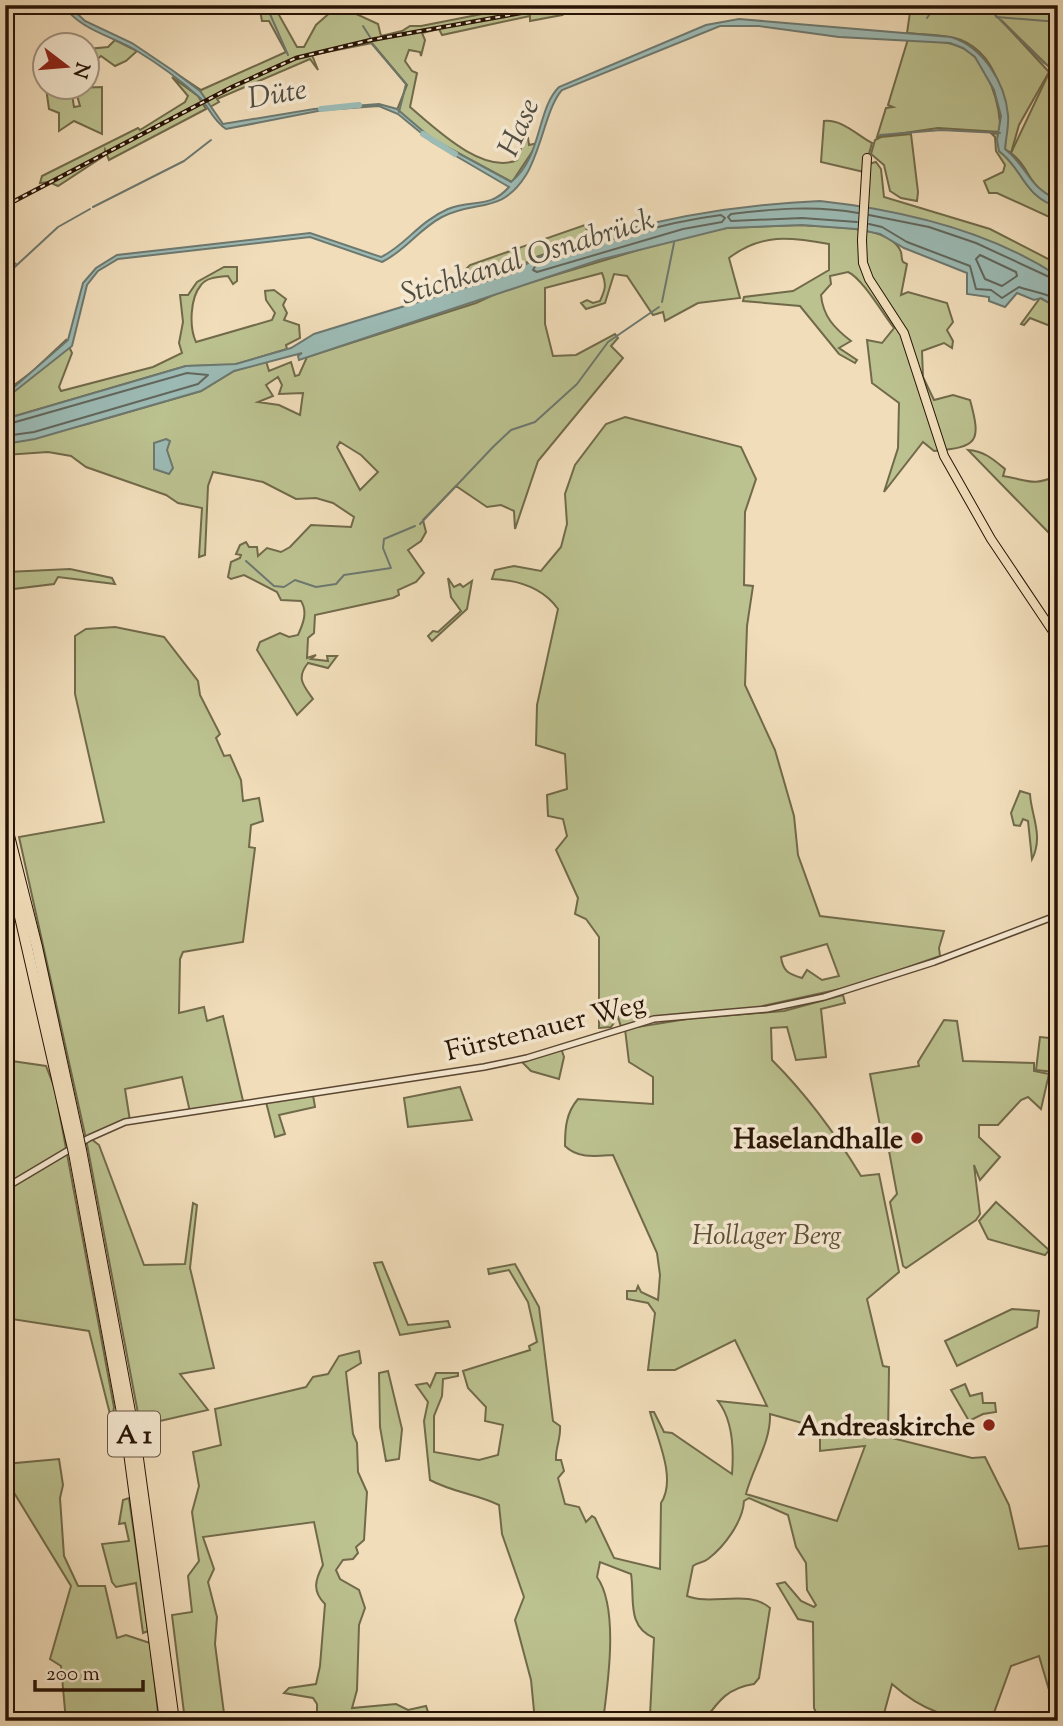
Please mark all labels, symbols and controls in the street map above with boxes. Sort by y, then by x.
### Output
north arrow [32,32,102,102]
text: N [65,59,95,81]
water label: Düte [244,69,310,122]
water label: Hase [489,92,552,164]
water label: Stichkanal Osnabrück [396,199,660,317]
street label: Fürstenauer Weg [441,985,650,1073]
place label: Haselandhalle [733,1121,903,1161]
marker: Haselandhalle [909,1130,925,1146]
park label: Hollager Berg [692,1217,842,1257]
place label: Andreaskirche [798,1408,975,1448]
road number: A 1 [108,1412,160,1456]
marker: Andreaskirche [981,1417,997,1433]
scale bar [35,1649,144,1693]
text: 200 m [46,1660,100,1690]

